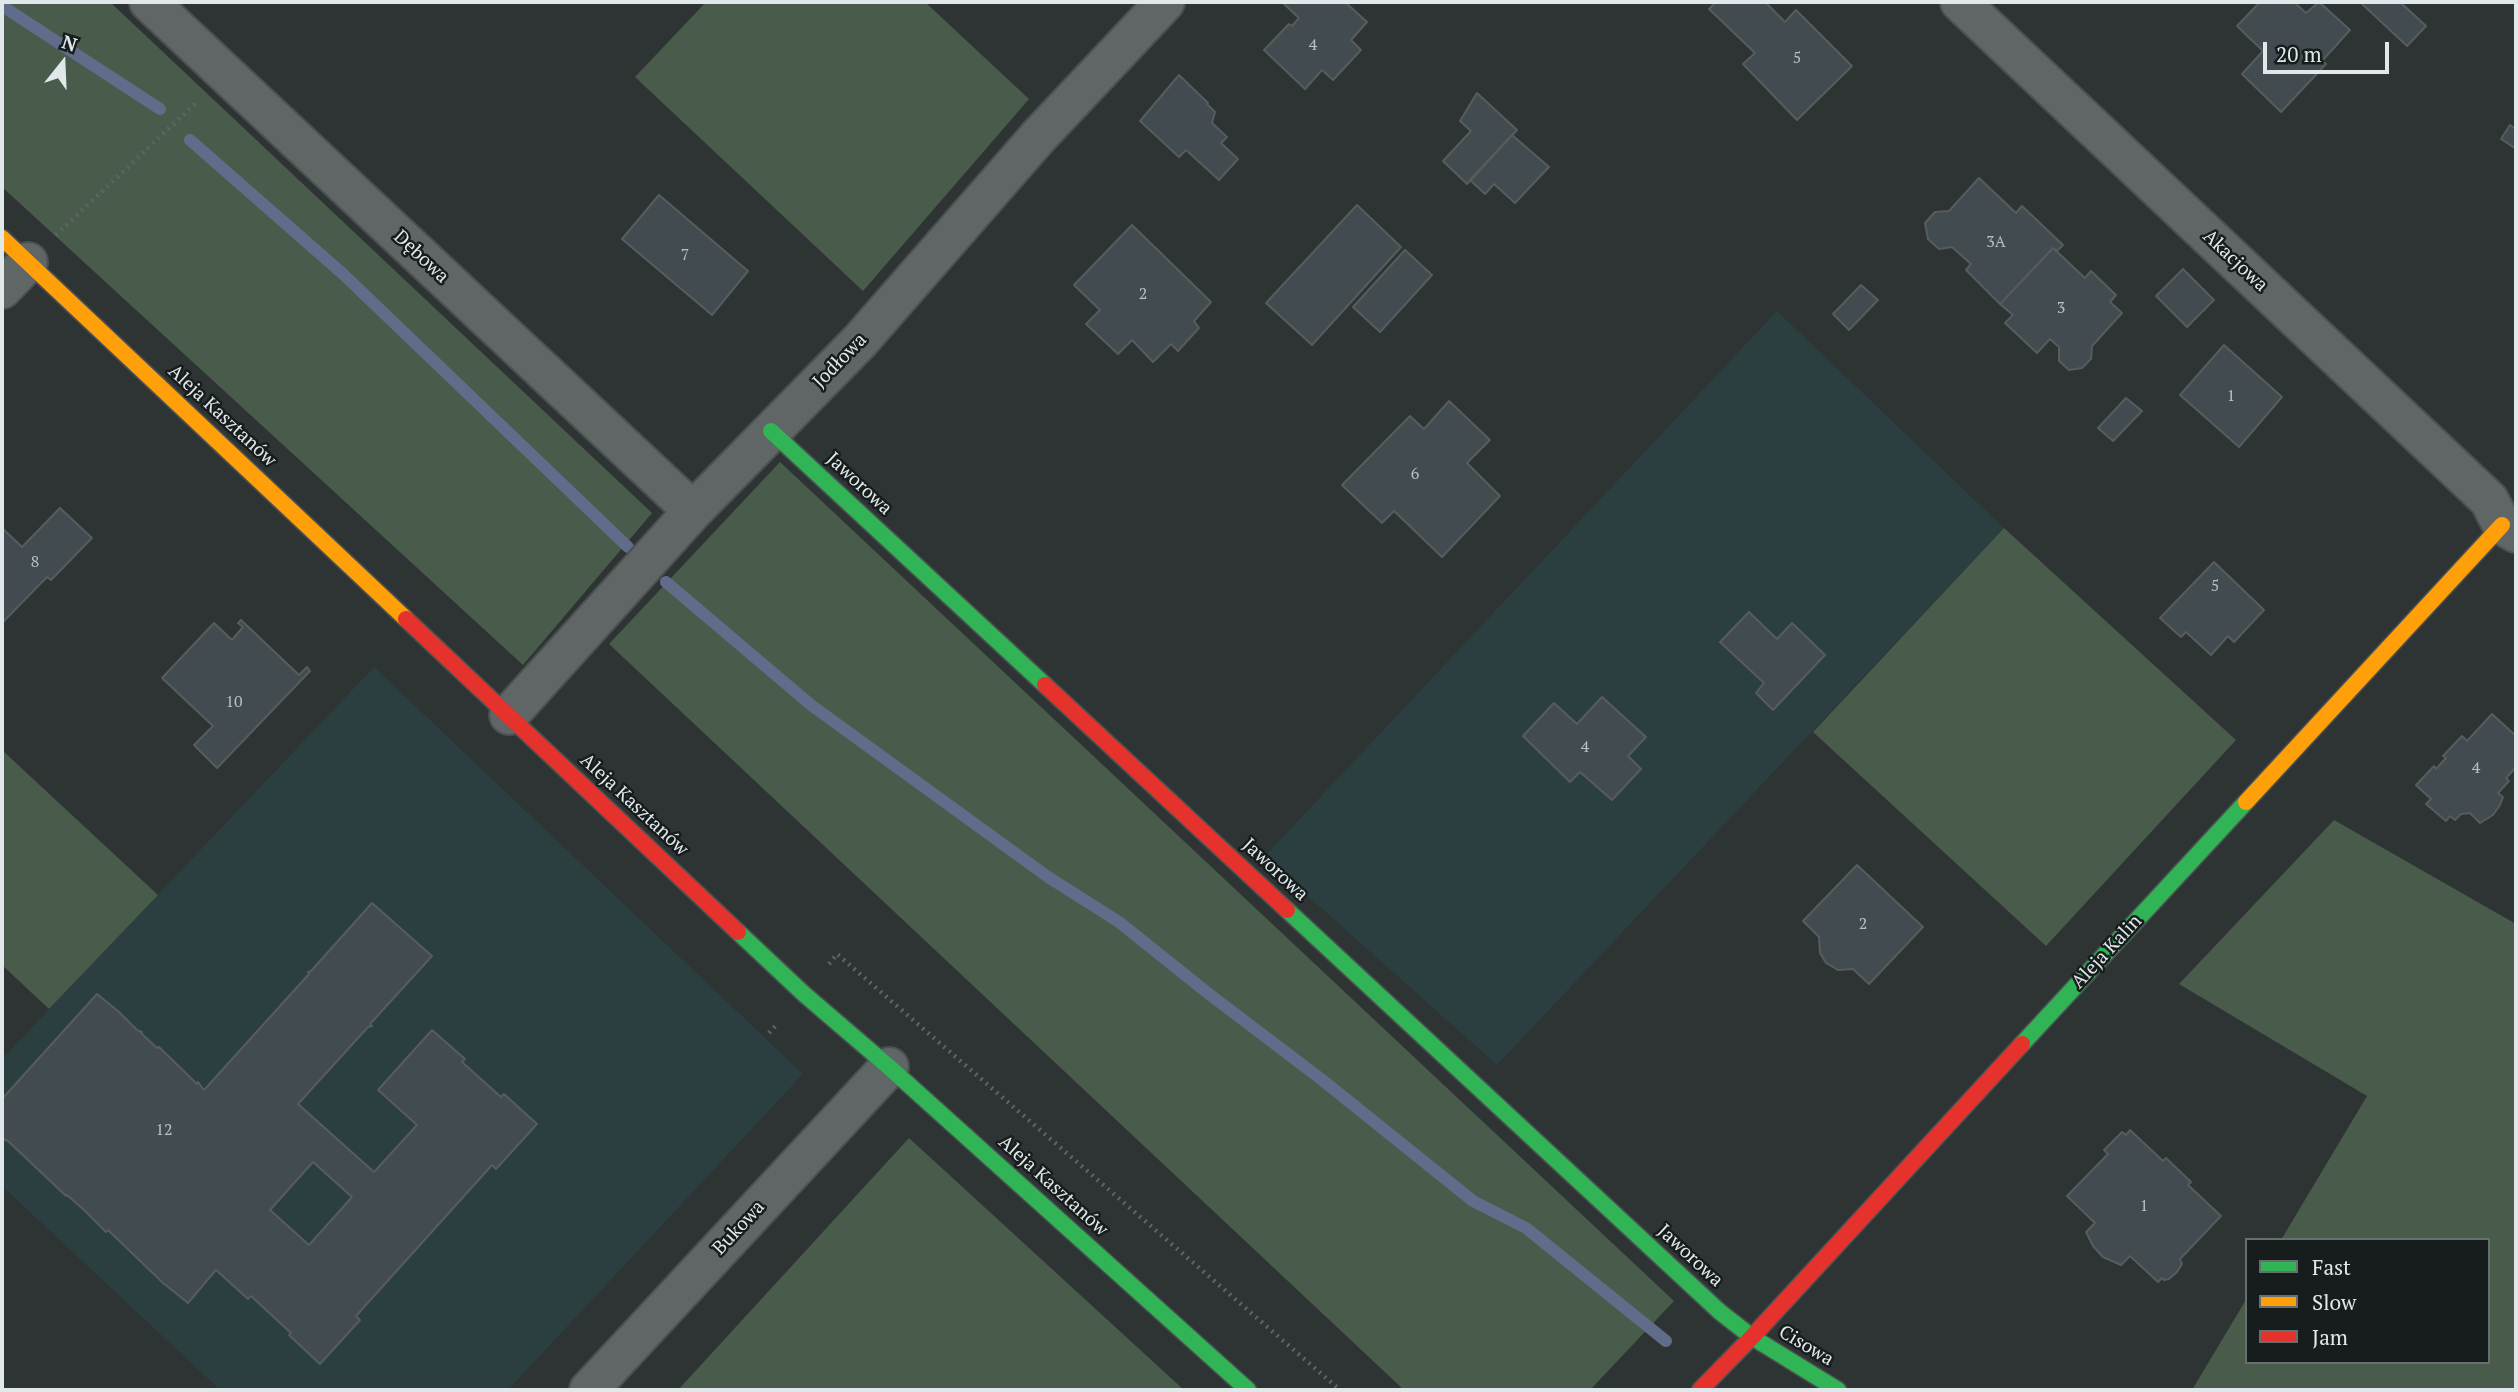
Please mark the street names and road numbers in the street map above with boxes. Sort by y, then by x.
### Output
street label: Akacjowa [2198,225,2272,297]
street label: Dębowa [389,226,453,288]
street label: Jodłowa [808,329,872,393]
street label: Aleja Kasztanów [163,360,281,472]
street label: Jaworowa [822,448,896,520]
street label: Aleja Kasztanów [575,749,693,861]
street label: Jaworowa [1238,834,1312,906]
street label: Aleja Kalin [2067,910,2147,994]
street label: Aleja Kasztanów [994,1131,1112,1241]
street label: Bukowa [708,1196,770,1260]
street label: Jaworowa [1653,1220,1727,1292]
street label: Cisowa [1774,1321,1838,1371]

